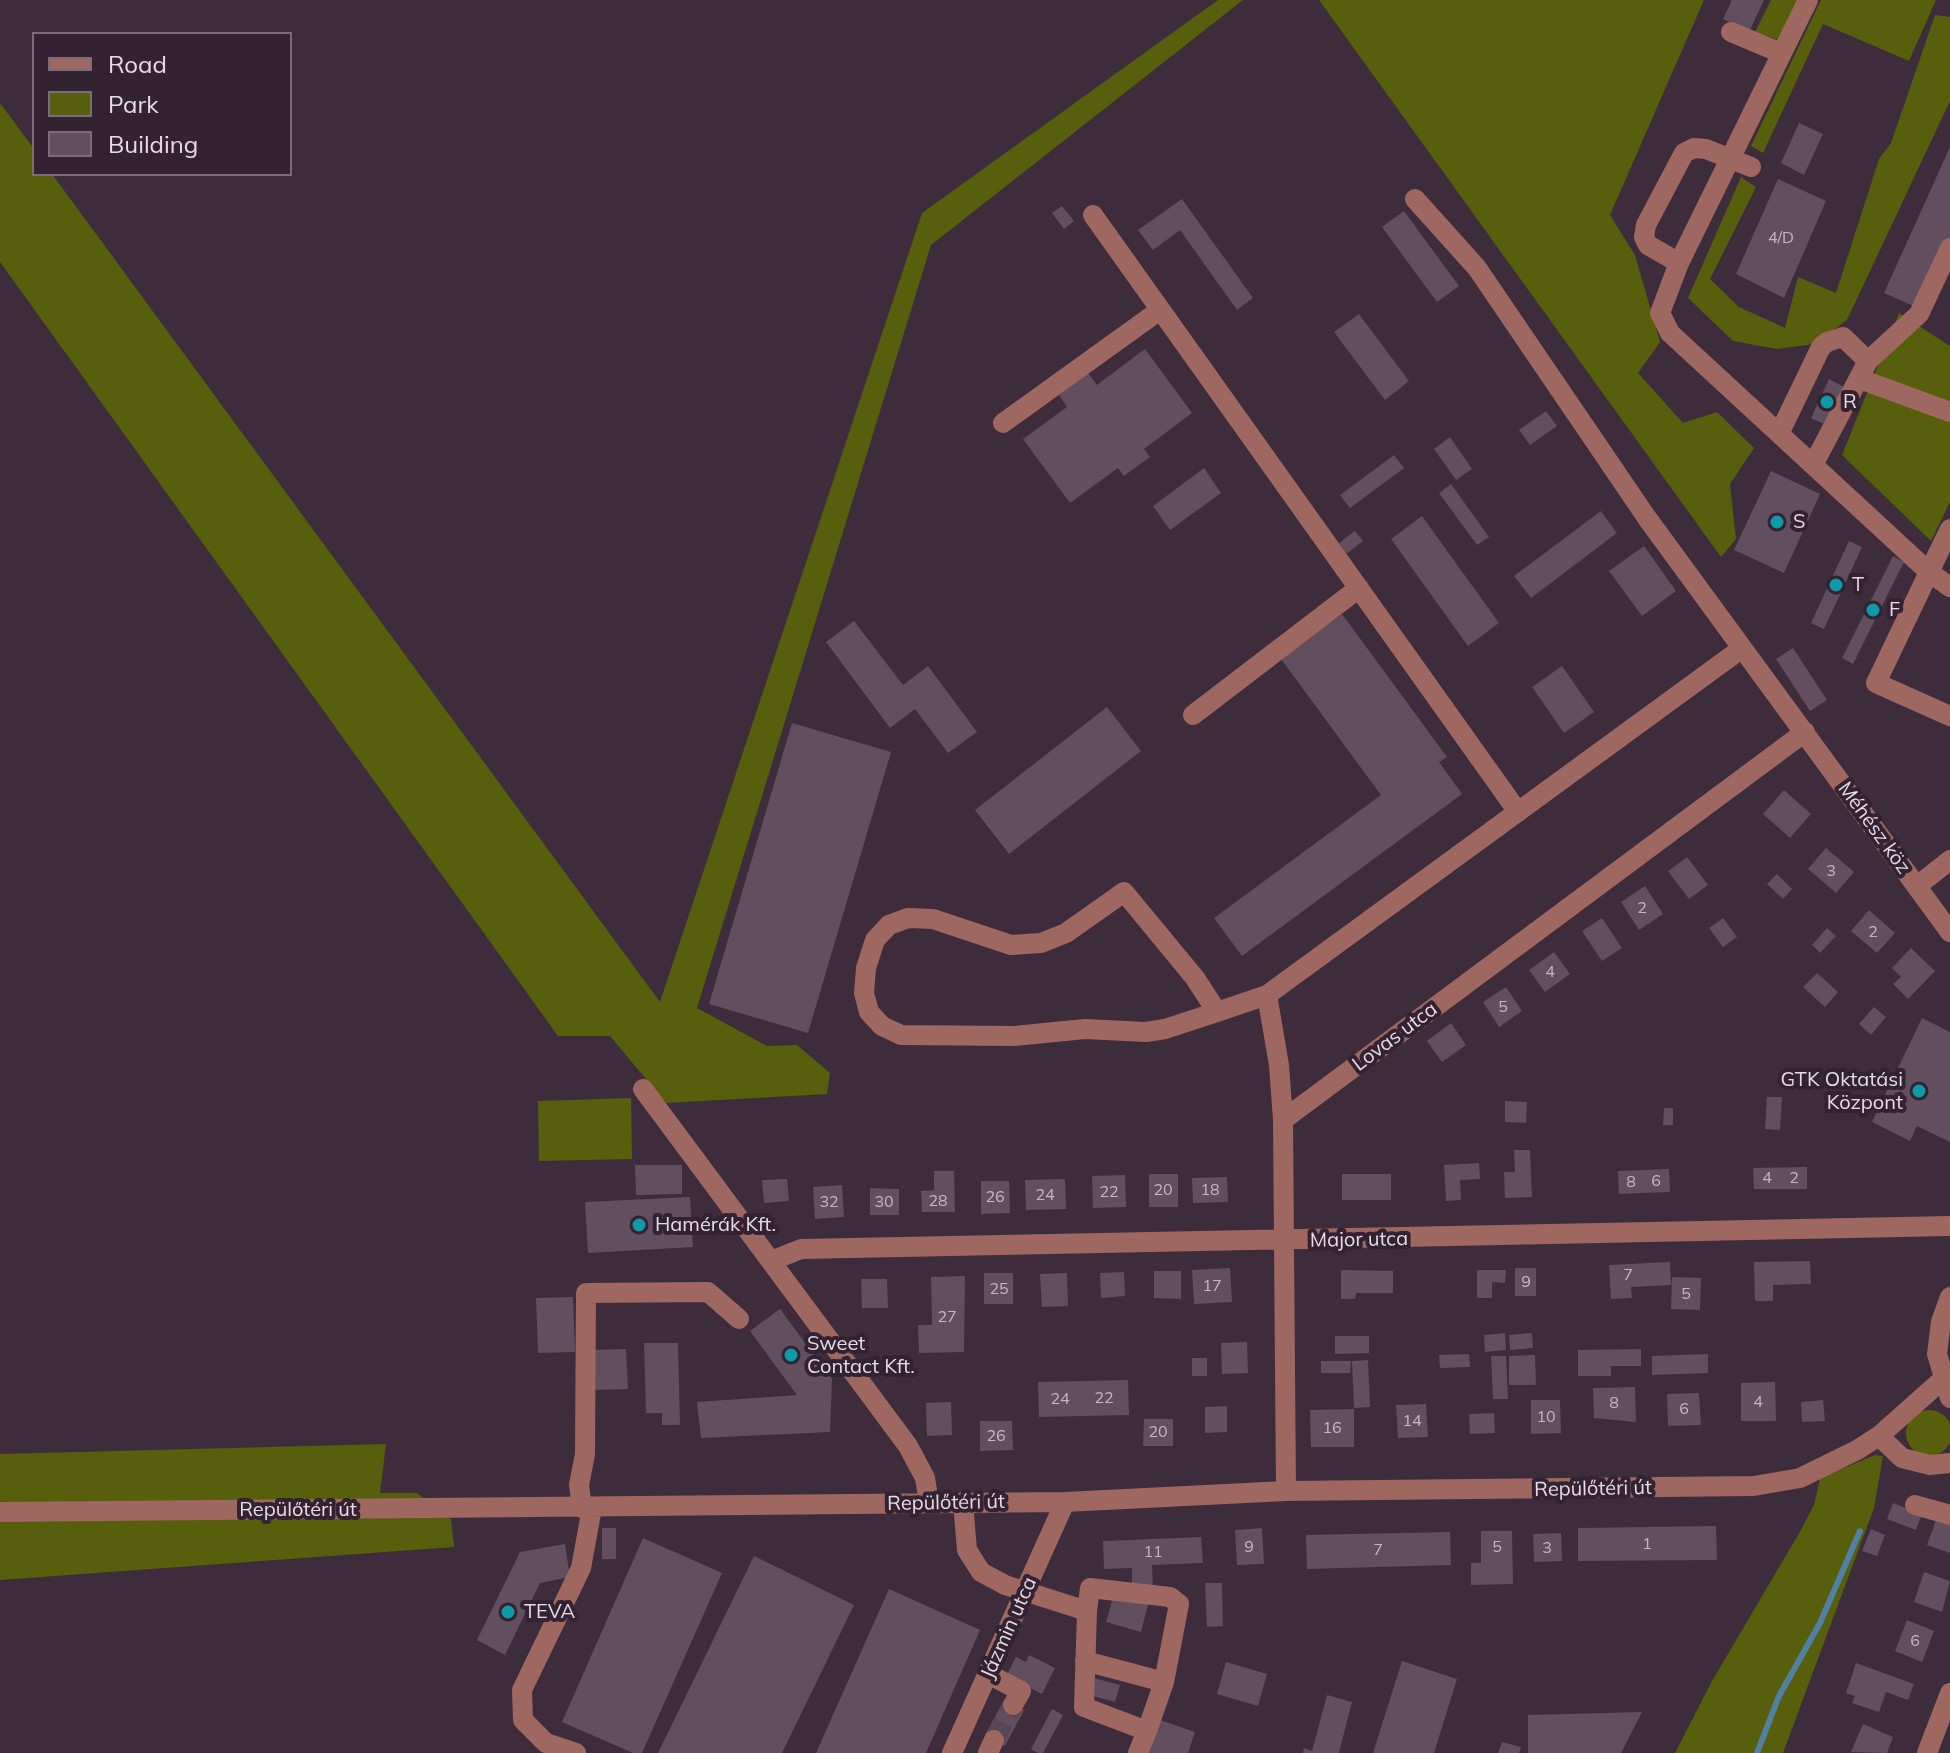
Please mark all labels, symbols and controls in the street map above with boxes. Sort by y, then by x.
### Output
legend [32,32,292,176]
text: Road [108,49,167,79]
text: Park [108,89,159,119]
text: Building [108,129,198,159]
house number: 4/D [1768,228,1794,248]
place label: R [1843,390,1857,414]
marker: R [1818,393,1836,411]
place label: S [1793,510,1805,534]
marker: S [1768,513,1786,531]
place label: T [1852,573,1864,597]
marker: T [1827,576,1845,594]
place label: F [1889,598,1900,622]
marker: F [1864,601,1882,619]
street label: Méhész köz [1833,777,1915,879]
house number: 3 [1826,861,1836,881]
house number: 2 [1637,898,1647,918]
house number: 2 [1868,922,1878,942]
house number: 4 [1545,962,1555,982]
street label: Lovas utca [1348,997,1442,1077]
house number: 5 [1498,997,1508,1017]
place label: GTK Oktatási Központ [1780,1068,1903,1115]
marker: GTK Oktatási Központ [1910,1082,1928,1100]
house number: 4 [1762,1168,1772,1188]
house number: 2 [1789,1168,1799,1188]
house number: 6 [1651,1171,1661,1191]
house number: 8 [1626,1172,1636,1192]
house number: 20 [1153,1180,1173,1200]
house number: 18 [1200,1180,1220,1200]
house number: 22 [1099,1182,1119,1202]
house number: 24 [1035,1185,1055,1205]
house number: 26 [985,1187,1005,1207]
house number: 28 [928,1191,948,1211]
house number: 32 [819,1192,839,1212]
house number: 30 [874,1192,894,1212]
place label: Hamérák Kft. [655,1213,776,1237]
marker: Hamérák Kft. [630,1216,648,1234]
street label: Major utca [1310,1227,1408,1253]
house number: 7 [1623,1265,1633,1285]
house number: 9 [1521,1272,1531,1292]
house number: 17 [1202,1276,1222,1296]
house number: 25 [989,1279,1009,1299]
house number: 5 [1681,1284,1691,1304]
house number: 27 [937,1307,957,1327]
place label: Sweet Contact Kft. [807,1332,915,1379]
marker: Sweet Contact Kft. [782,1346,800,1364]
house number: 22 [1094,1388,1114,1408]
house number: 24 [1050,1389,1070,1409]
house number: 4 [1753,1392,1763,1412]
house number: 8 [1609,1393,1619,1413]
house number: 6 [1679,1399,1689,1419]
house number: 10 [1536,1407,1556,1427]
house number: 14 [1402,1411,1422,1431]
house number: 16 [1322,1418,1342,1438]
house number: 20 [1148,1422,1168,1442]
house number: 26 [986,1426,1006,1446]
street label: Repülőtéri út [1534,1476,1652,1502]
street label: Repülőtéri út [887,1490,1005,1516]
street label: Repülőtéri út [239,1498,357,1522]
house number: 1 [1642,1534,1652,1554]
house number: 9 [1244,1537,1254,1557]
house number: 5 [1492,1537,1502,1557]
house number: 3 [1542,1538,1552,1558]
house number: 7 [1373,1540,1383,1560]
house number: 11 [1143,1542,1163,1562]
street label: Jázmin utca [976,1574,1042,1682]
place label: TEVA [524,1600,575,1624]
marker: TEVA [499,1603,517,1621]
house number: 6 [1910,1631,1920,1651]

